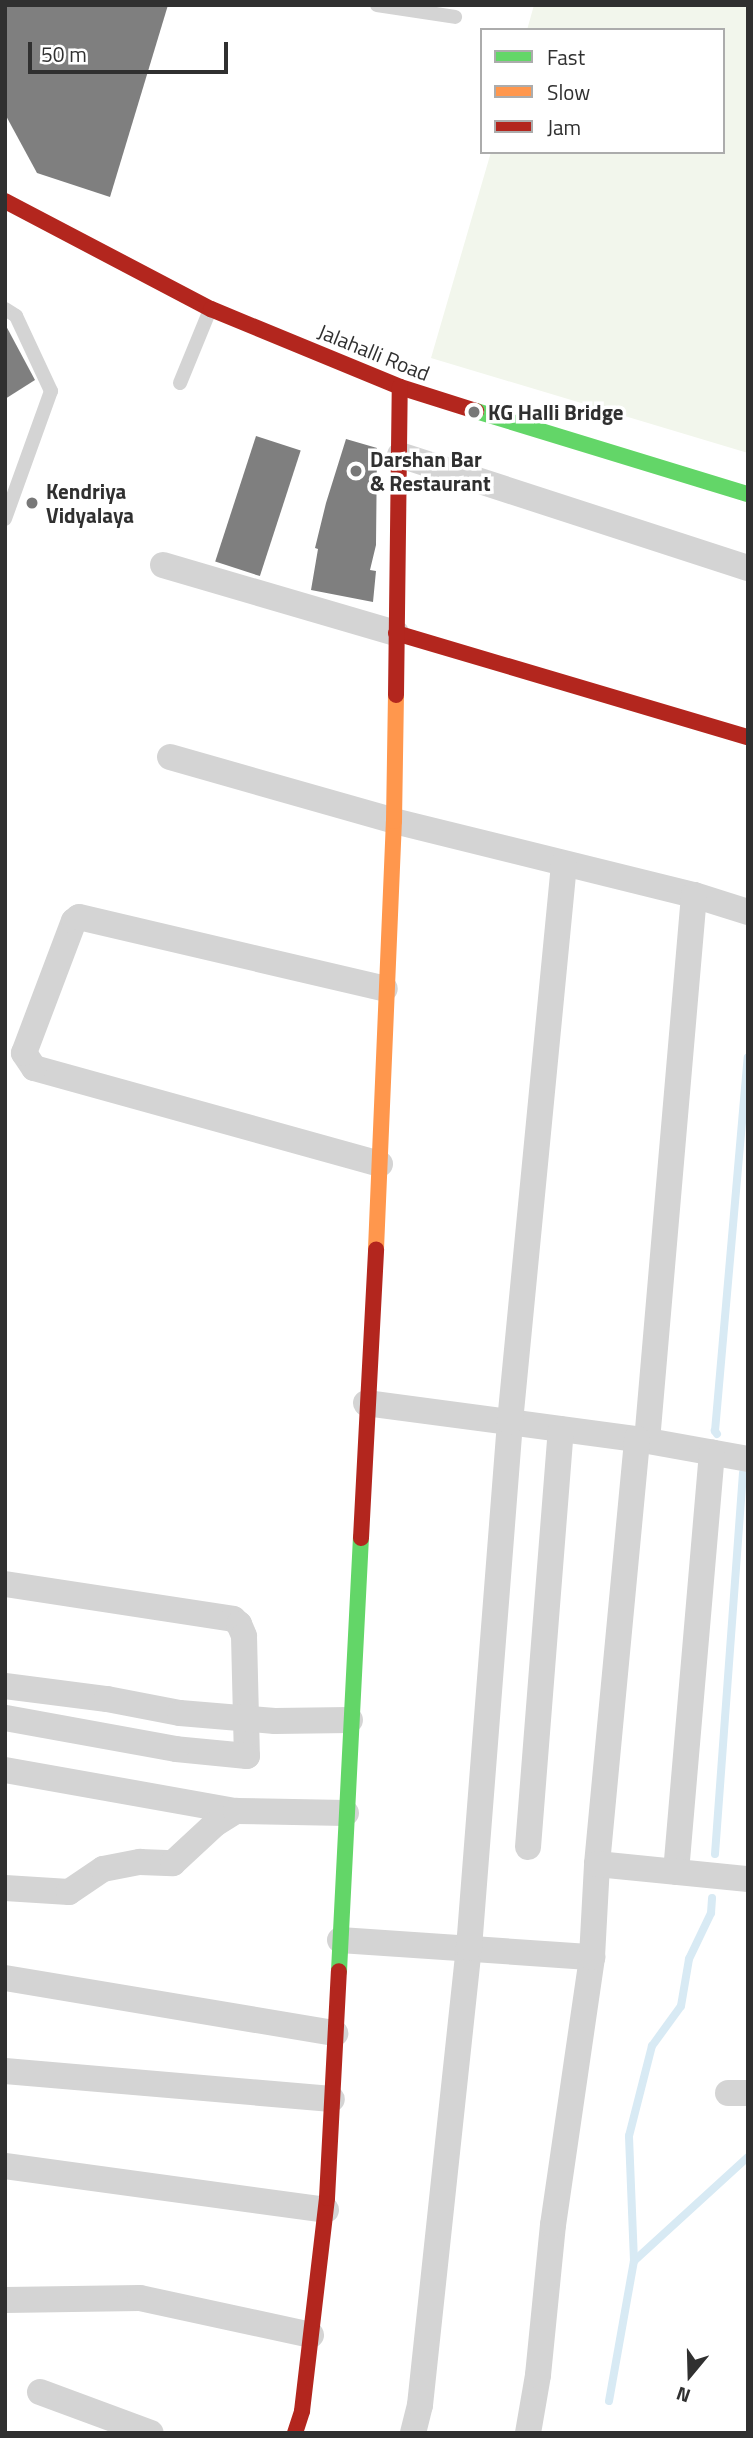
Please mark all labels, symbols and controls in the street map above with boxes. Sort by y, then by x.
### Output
scale bar [32,28,231,72]
legend [480,28,725,154]
text: 50 m [41,38,87,70]
text: Fast [547,41,585,73]
text: Slow [547,76,590,108]
text: Jam [547,111,581,143]
street label: Jalahalli Road [315,318,433,386]
place label: KG Halli Bridge [488,399,624,425]
marker: KG Halli Bridge [466,404,482,420]
place label: Darshan Bar & Restaurant [370,446,491,496]
marker: Darshan Bar & Restaurant [348,463,364,479]
place label: Kendriya Vidyalaya [46,478,134,528]
marker: Kendriya Vidyalaya [24,495,40,511]
north arrow [655,2340,725,2410]
text: N [672,2379,694,2411]

